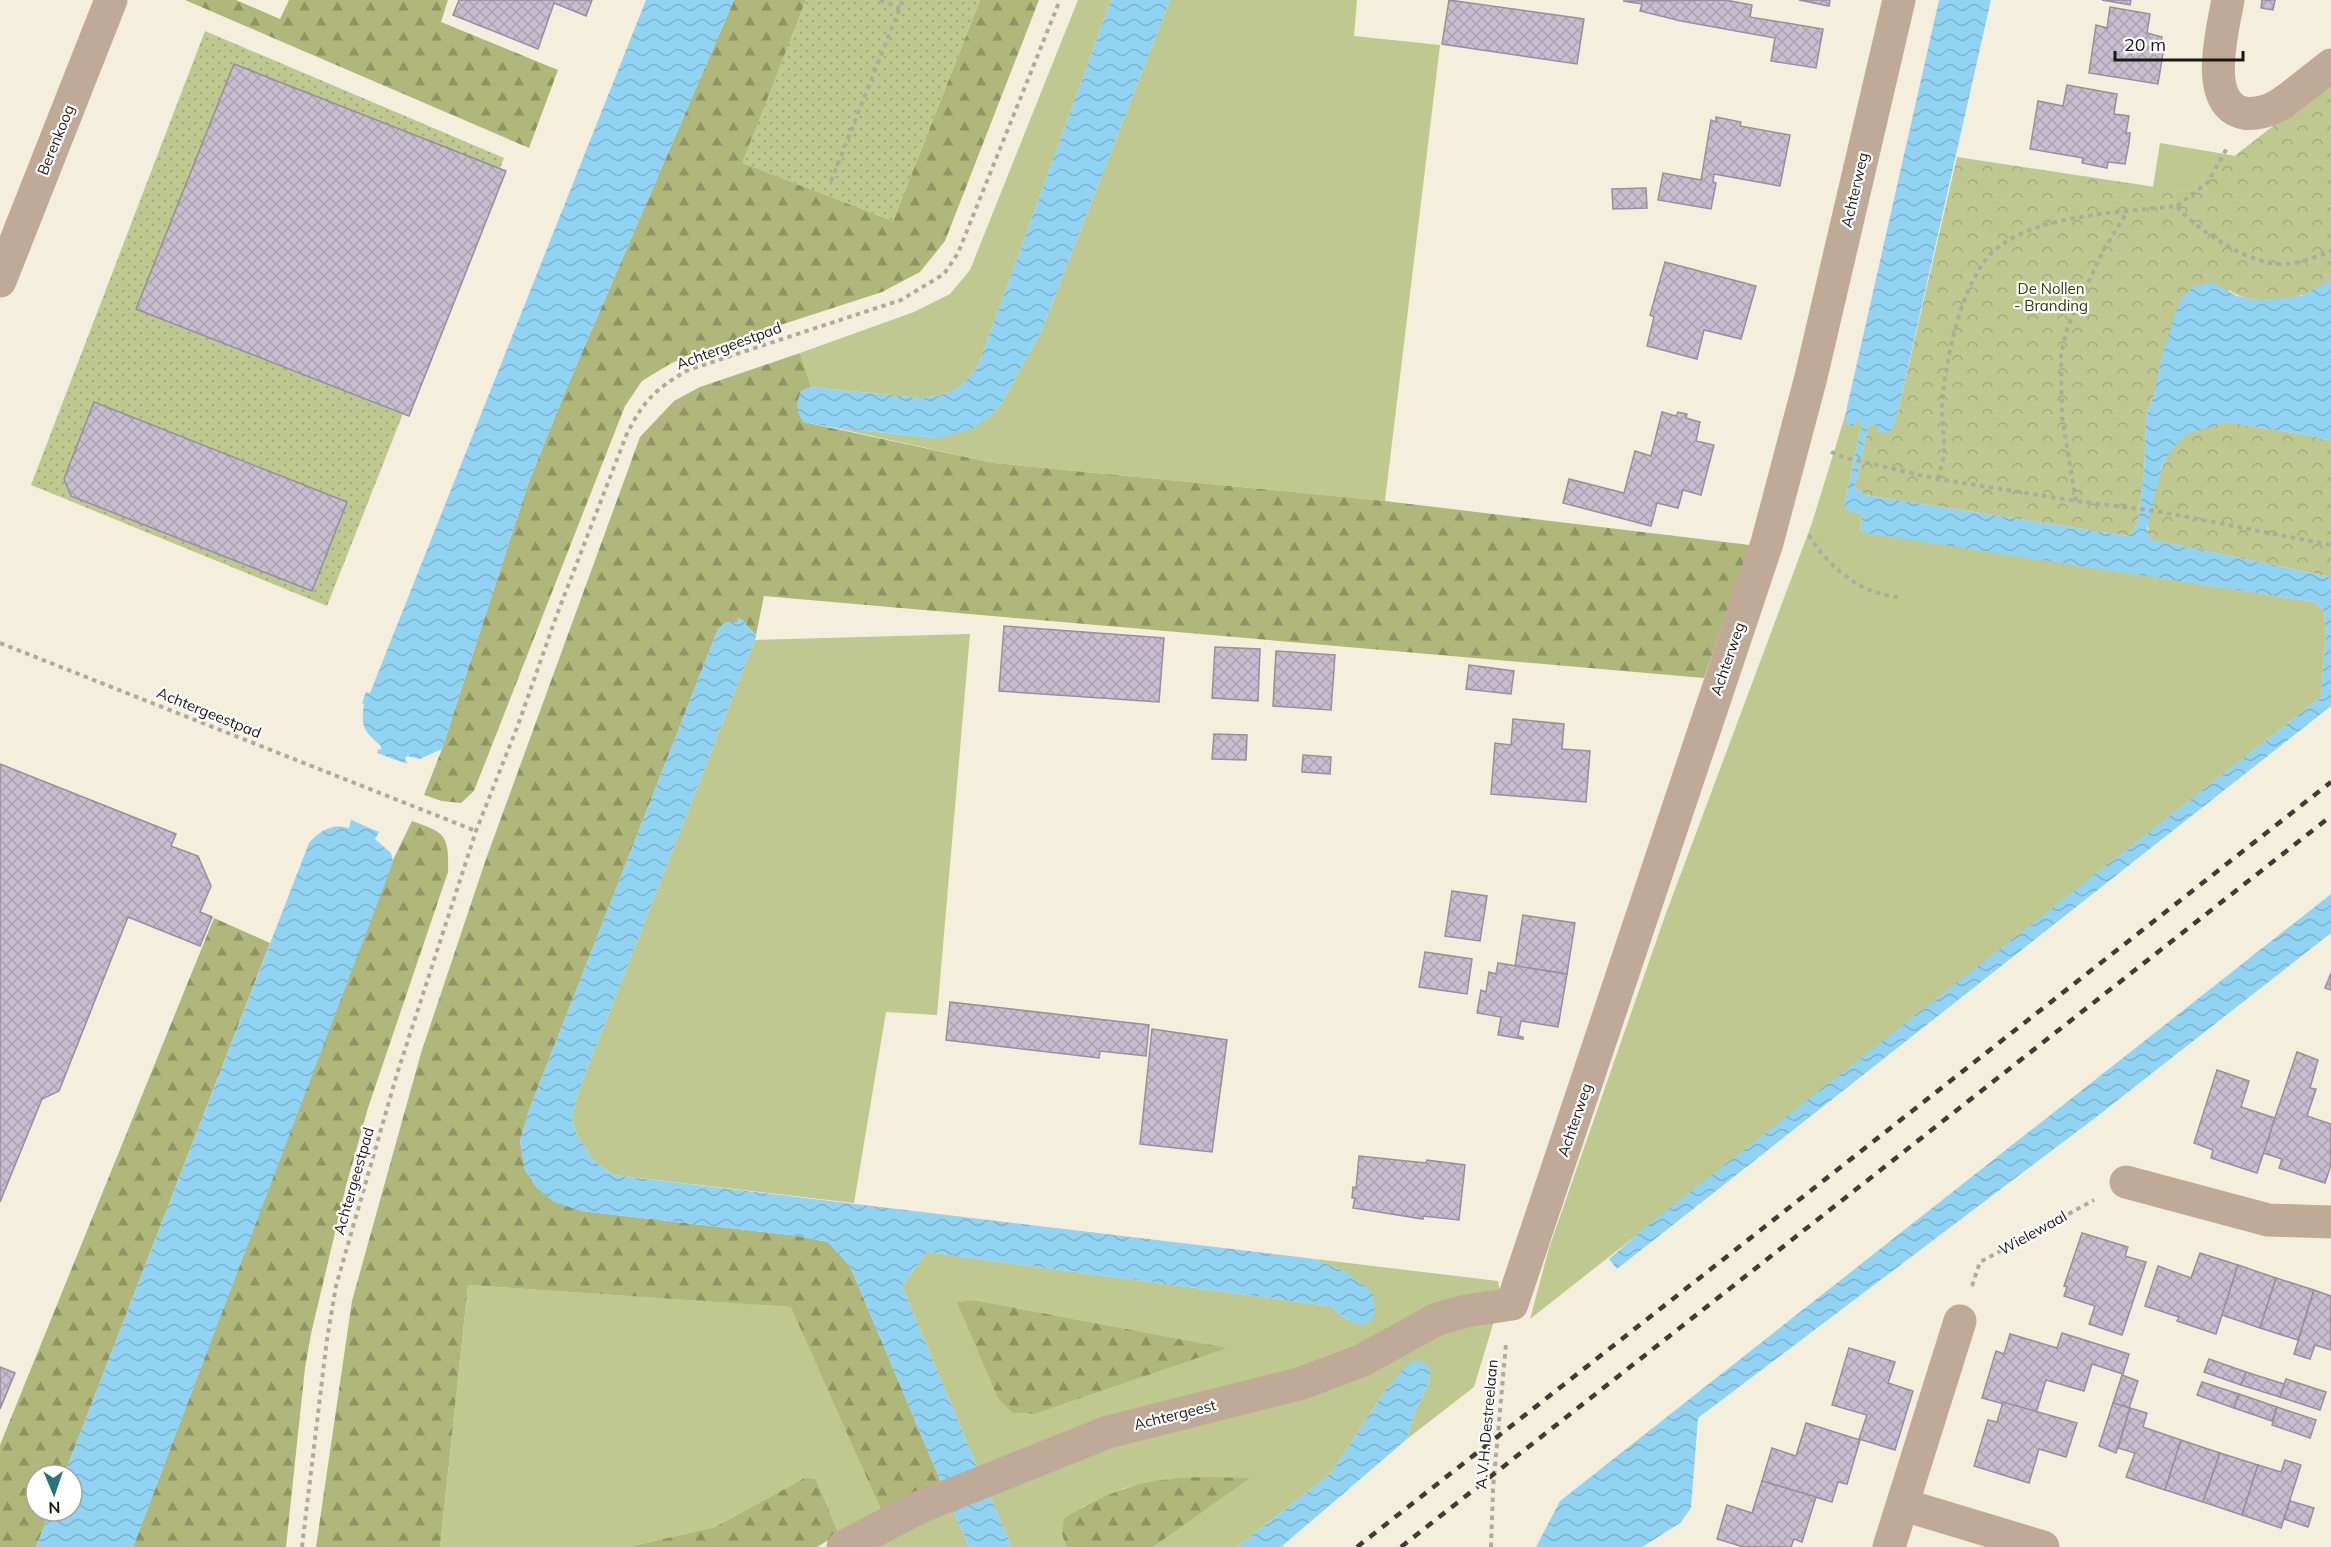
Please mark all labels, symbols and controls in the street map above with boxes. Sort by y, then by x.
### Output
scale bar [2115,24,2242,62]
text: 20 m [2124,33,2166,56]
street label: Berenkoog [33,102,78,178]
street label: Achterweg [1837,150,1872,229]
park label: De Nollen - Branding [2014,279,2088,315]
street label: Achtergeestpad [674,318,784,373]
street label: Achterweg [1706,620,1749,698]
street label: Achtergeestpad [154,683,264,742]
street label: Achterweg [1553,1081,1596,1159]
street label: Achtergeestpad [329,1125,378,1237]
street label: Wielewaal [1996,1206,2070,1259]
street label: A.V.H. Destreelaan [1471,1358,1502,1489]
street label: Achtergeest [1132,1395,1218,1434]
north arrow [24,1463,84,1523]
text: N [48,1498,61,1518]

